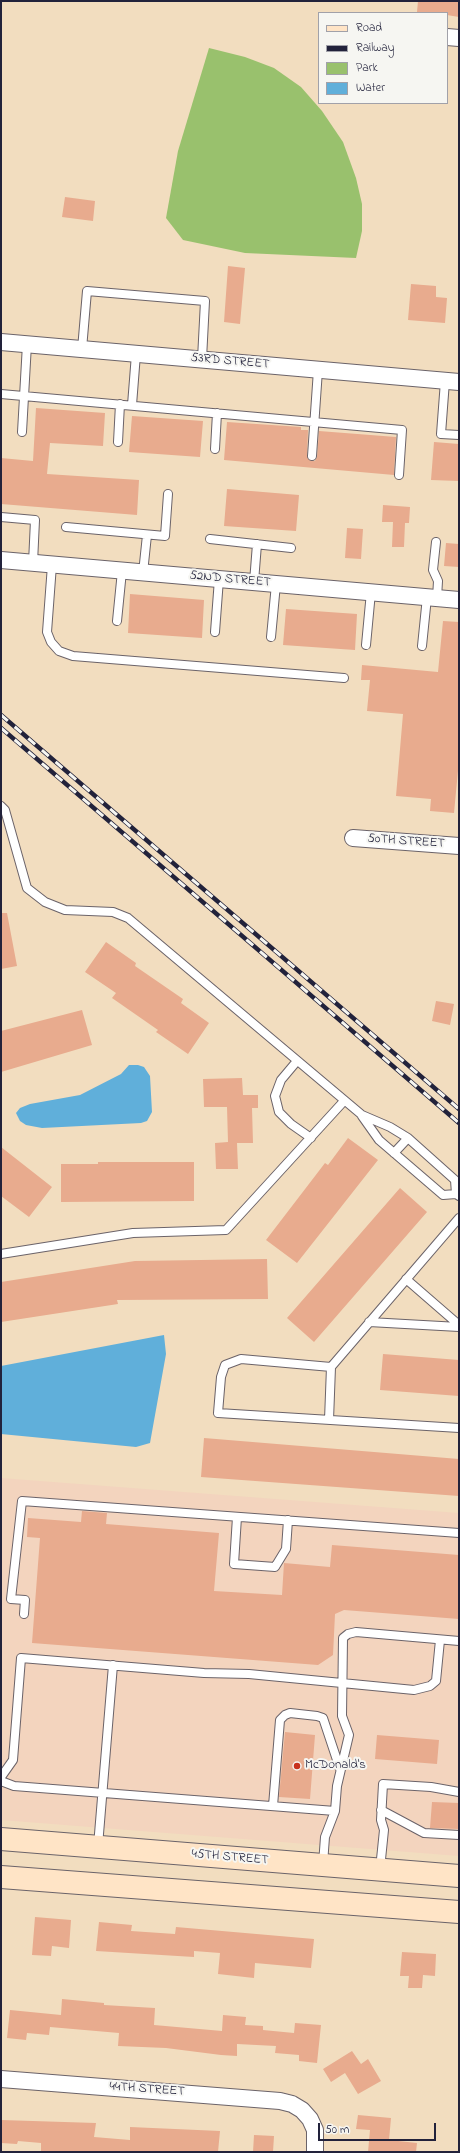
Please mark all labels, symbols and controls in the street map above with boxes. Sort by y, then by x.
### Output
legend [318,12,448,104]
text: Road [356,19,382,37]
text: Railway [356,39,394,57]
text: Park [356,59,378,77]
text: Water [356,79,385,97]
street label: 53RD STREET [190,351,270,373]
street label: 52ND STREET [189,569,271,591]
street label: 50TH STREET [367,832,445,852]
place label: McDonald's [305,1758,366,1774]
marker: McDonald's [292,1761,302,1771]
street label: 45TH STREET [191,1847,269,1869]
street label: 44TH STREET [109,2080,185,2100]
scale bar [320,2115,438,2141]
text: 50 m [325,2121,349,2139]

